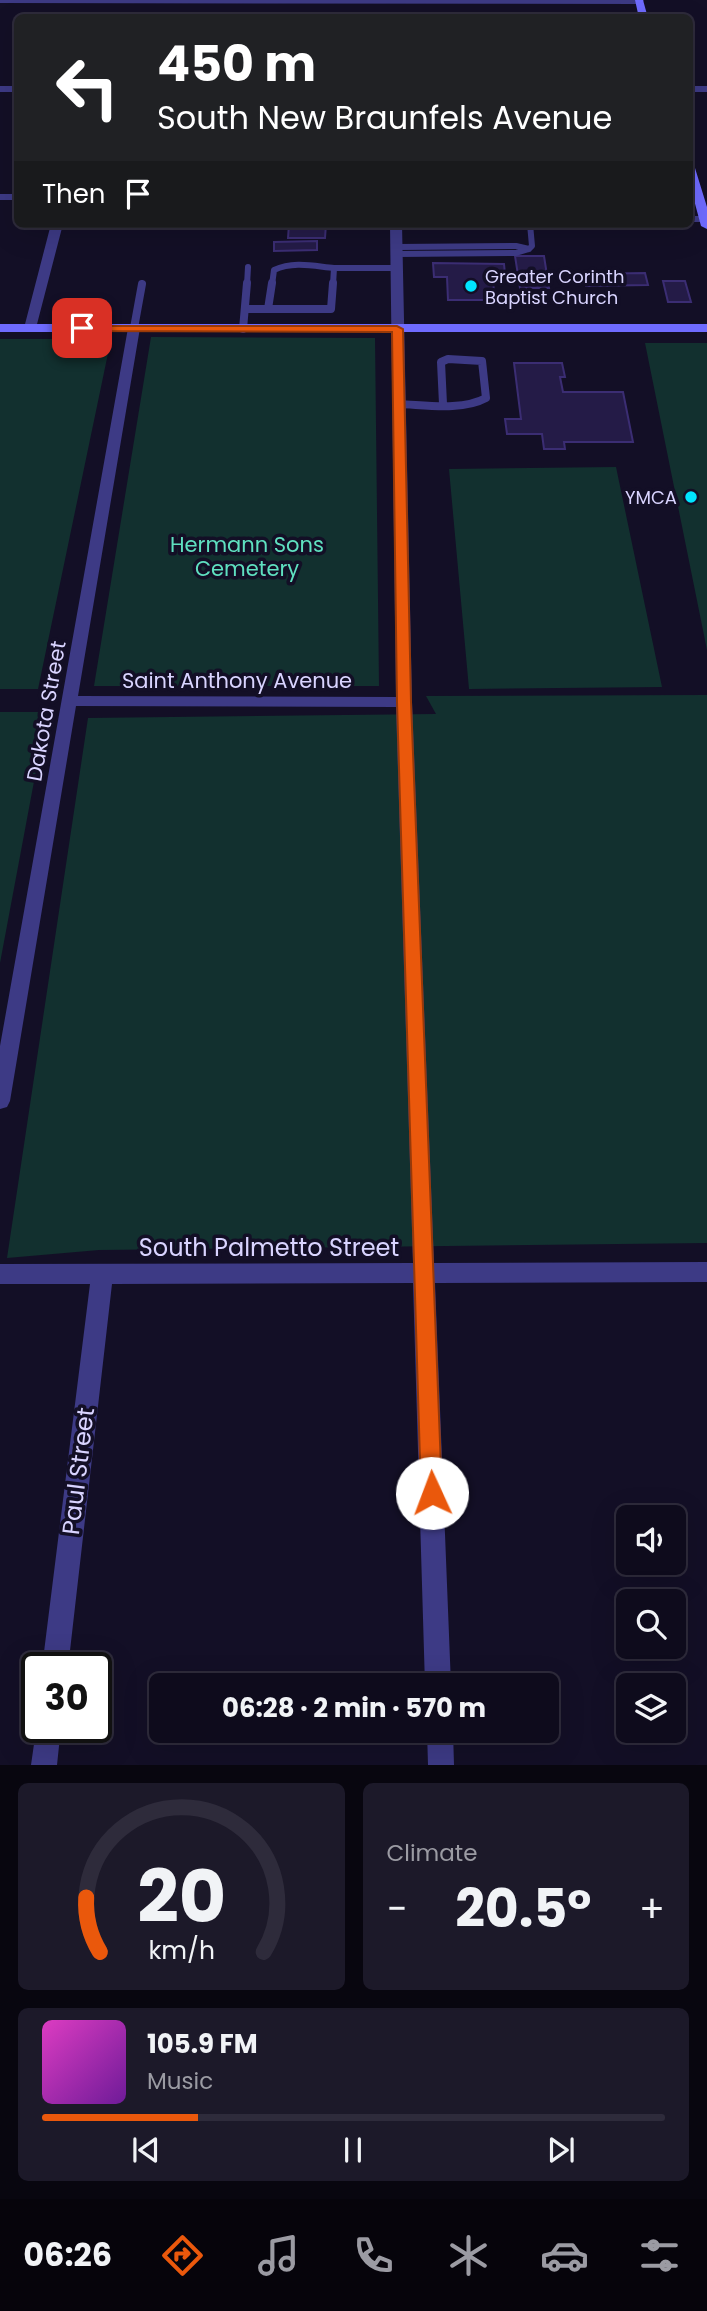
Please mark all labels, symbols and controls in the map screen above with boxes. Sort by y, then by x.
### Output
text: 450 m [157,30,316,98]
icon: left [42,42,133,133]
text: South New Braunfels Avenue [157,95,612,140]
icon: arrive [119,175,157,213]
text: Then [42,176,105,212]
place label: Greater Corinth Baptist Church [485,264,624,310]
marker: Greater Corinth Baptist Church [463,278,479,294]
pin [52,298,112,358]
icon: arrive [63,309,101,347]
place label: YMCA [625,485,677,510]
marker: YMCA [683,489,699,505]
park label: Hermann Sons Cemetery [170,530,324,583]
street label: Dakota Street [19,638,73,784]
street label: Saint Anthony Avenue [122,666,352,695]
street label: South Palmetto Street [139,1231,399,1264]
street label: Paul Street [54,1405,102,1537]
position arrow [395,1456,469,1530]
map controls [616,1505,686,1743]
button: sound [616,1505,686,1575]
button: search [616,1589,686,1659]
speed limit sign: 30 [21,1652,112,1743]
button: layers [616,1673,686,1743]
text: 06:28 · 2 min · 570 m [222,1690,486,1726]
text: Climate [387,1837,477,1869]
text: 20 [137,1847,226,1948]
text: 20.5° [455,1872,591,1945]
text: − [387,1882,407,1935]
text: + [639,1882,665,1935]
text: km/h [148,1933,215,1968]
text: 105.9 FM [147,2026,258,2062]
text: Music [147,2065,213,2097]
icon: previous [127,2131,165,2169]
icon: pause [334,2131,372,2169]
icon: next [542,2131,580,2169]
icon: directions [158,2231,207,2280]
icon: music [254,2231,303,2280]
icon: phone [349,2231,398,2280]
icon: climate [444,2231,493,2280]
icon: car [540,2231,589,2280]
icon: filters [635,2231,684,2280]
text: 06:26 [23,2232,112,2277]

